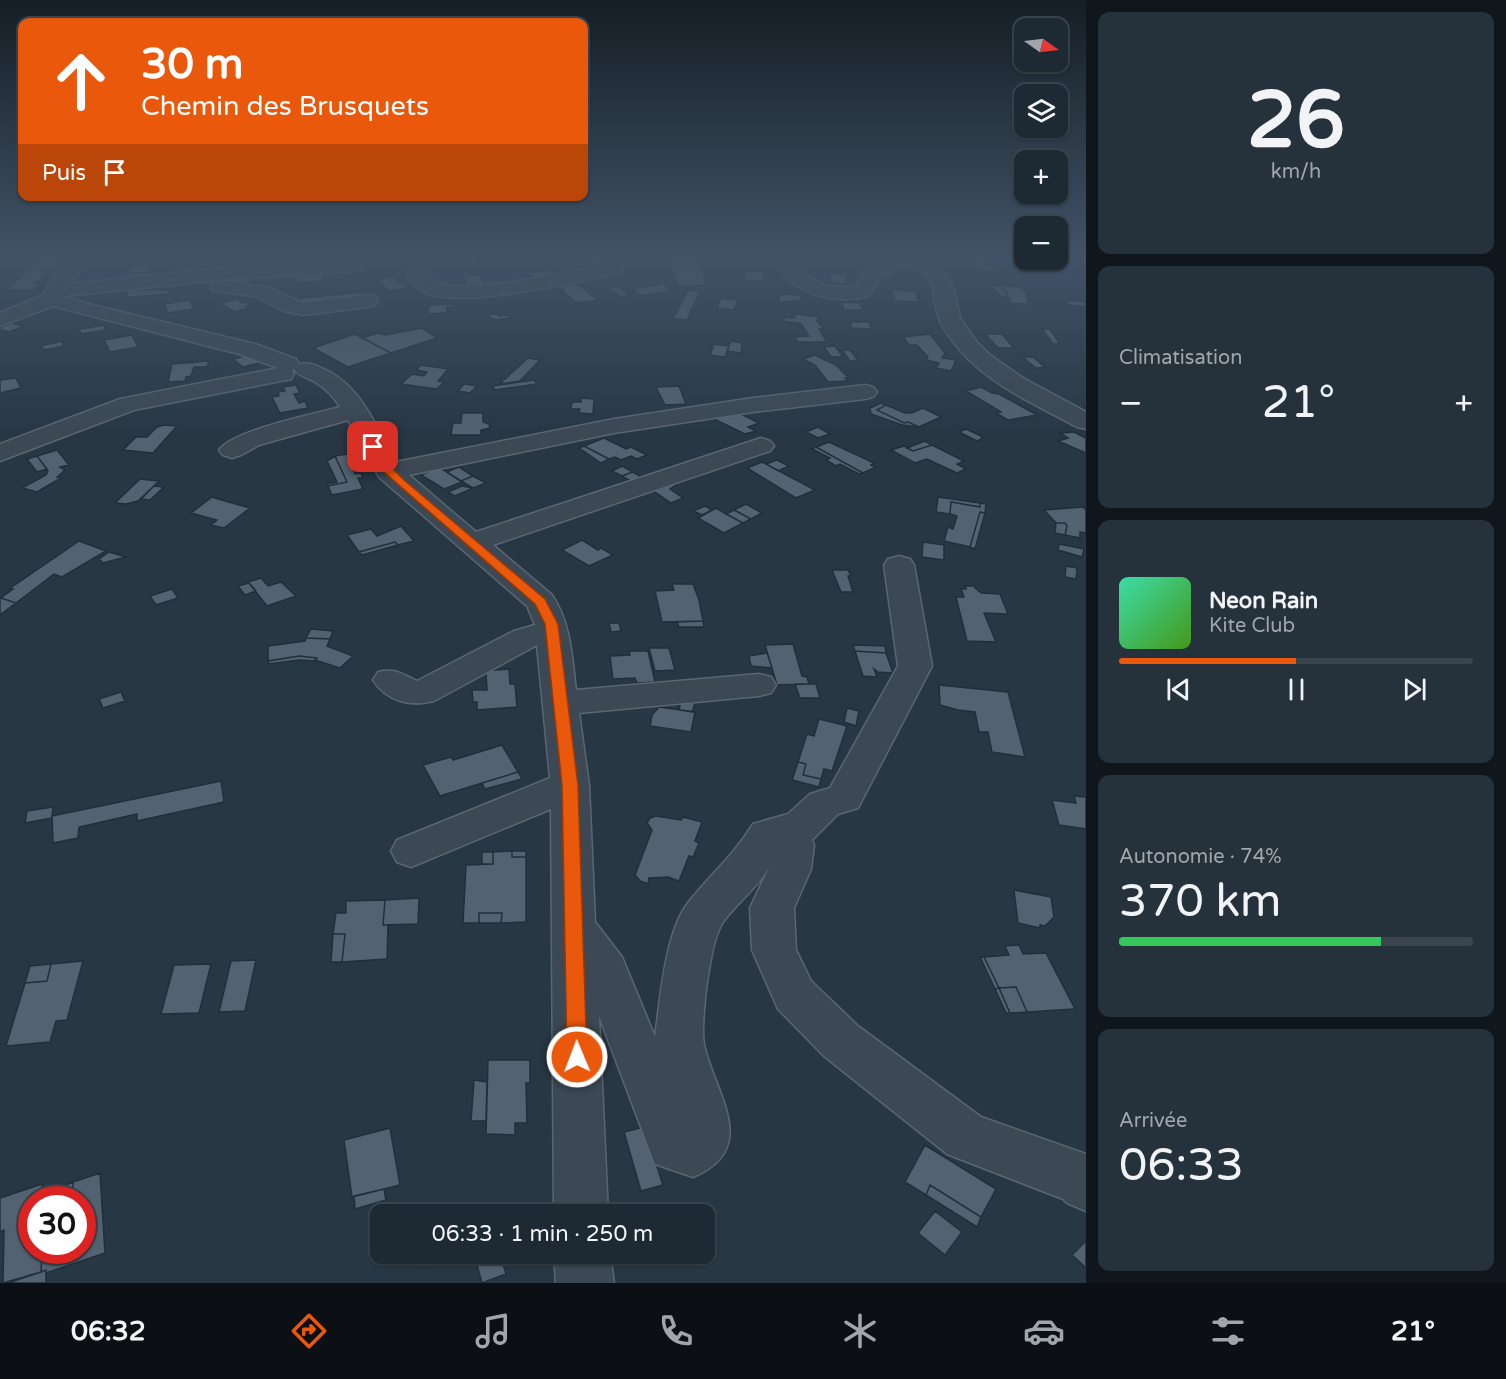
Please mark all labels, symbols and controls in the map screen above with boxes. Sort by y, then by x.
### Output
north arrow [1014,18,1068,72]
map controls [1014,18,1068,270]
text: 30 m [141,39,243,90]
icon: ahead [42,42,120,120]
text: 26 [1247,74,1345,168]
button: layers [1014,84,1068,138]
text: Chemin des Brusquets [141,90,429,123]
button: + [1014,150,1068,204]
icon: arrive [98,156,131,189]
text: Puis [42,160,86,186]
text: km/h [1271,160,1321,184]
button: − [1014,216,1068,270]
text: Climatisation [1119,346,1242,370]
text: 21° [1262,376,1335,430]
text: − [1119,384,1143,423]
text: + [1454,384,1473,423]
pin [347,421,398,472]
icon: arrive [356,430,389,463]
text: Neon Rain [1209,588,1318,614]
text: Kite Club [1209,614,1295,638]
icon: previous [1162,673,1195,706]
icon: pause [1280,673,1313,706]
icon: next [1398,673,1431,706]
text: Autonomie · 74% [1119,845,1281,869]
text: 370 km [1119,875,1281,929]
position arrow [545,1025,609,1089]
text: Arrivée [1119,1109,1187,1133]
text: 06:33 [1119,1139,1244,1193]
speed limit sign: 30 [18,1186,96,1264]
text: 06:33 · 1 min · 250 m [432,1221,653,1247]
icon: directions [288,1310,330,1352]
icon: music [472,1310,514,1352]
icon: phone [655,1310,697,1352]
icon: climate [839,1310,881,1352]
icon: car [1023,1310,1065,1352]
icon: filters [1207,1310,1249,1352]
text: 06:32 [71,1315,146,1348]
text: 21° [1391,1315,1435,1348]

